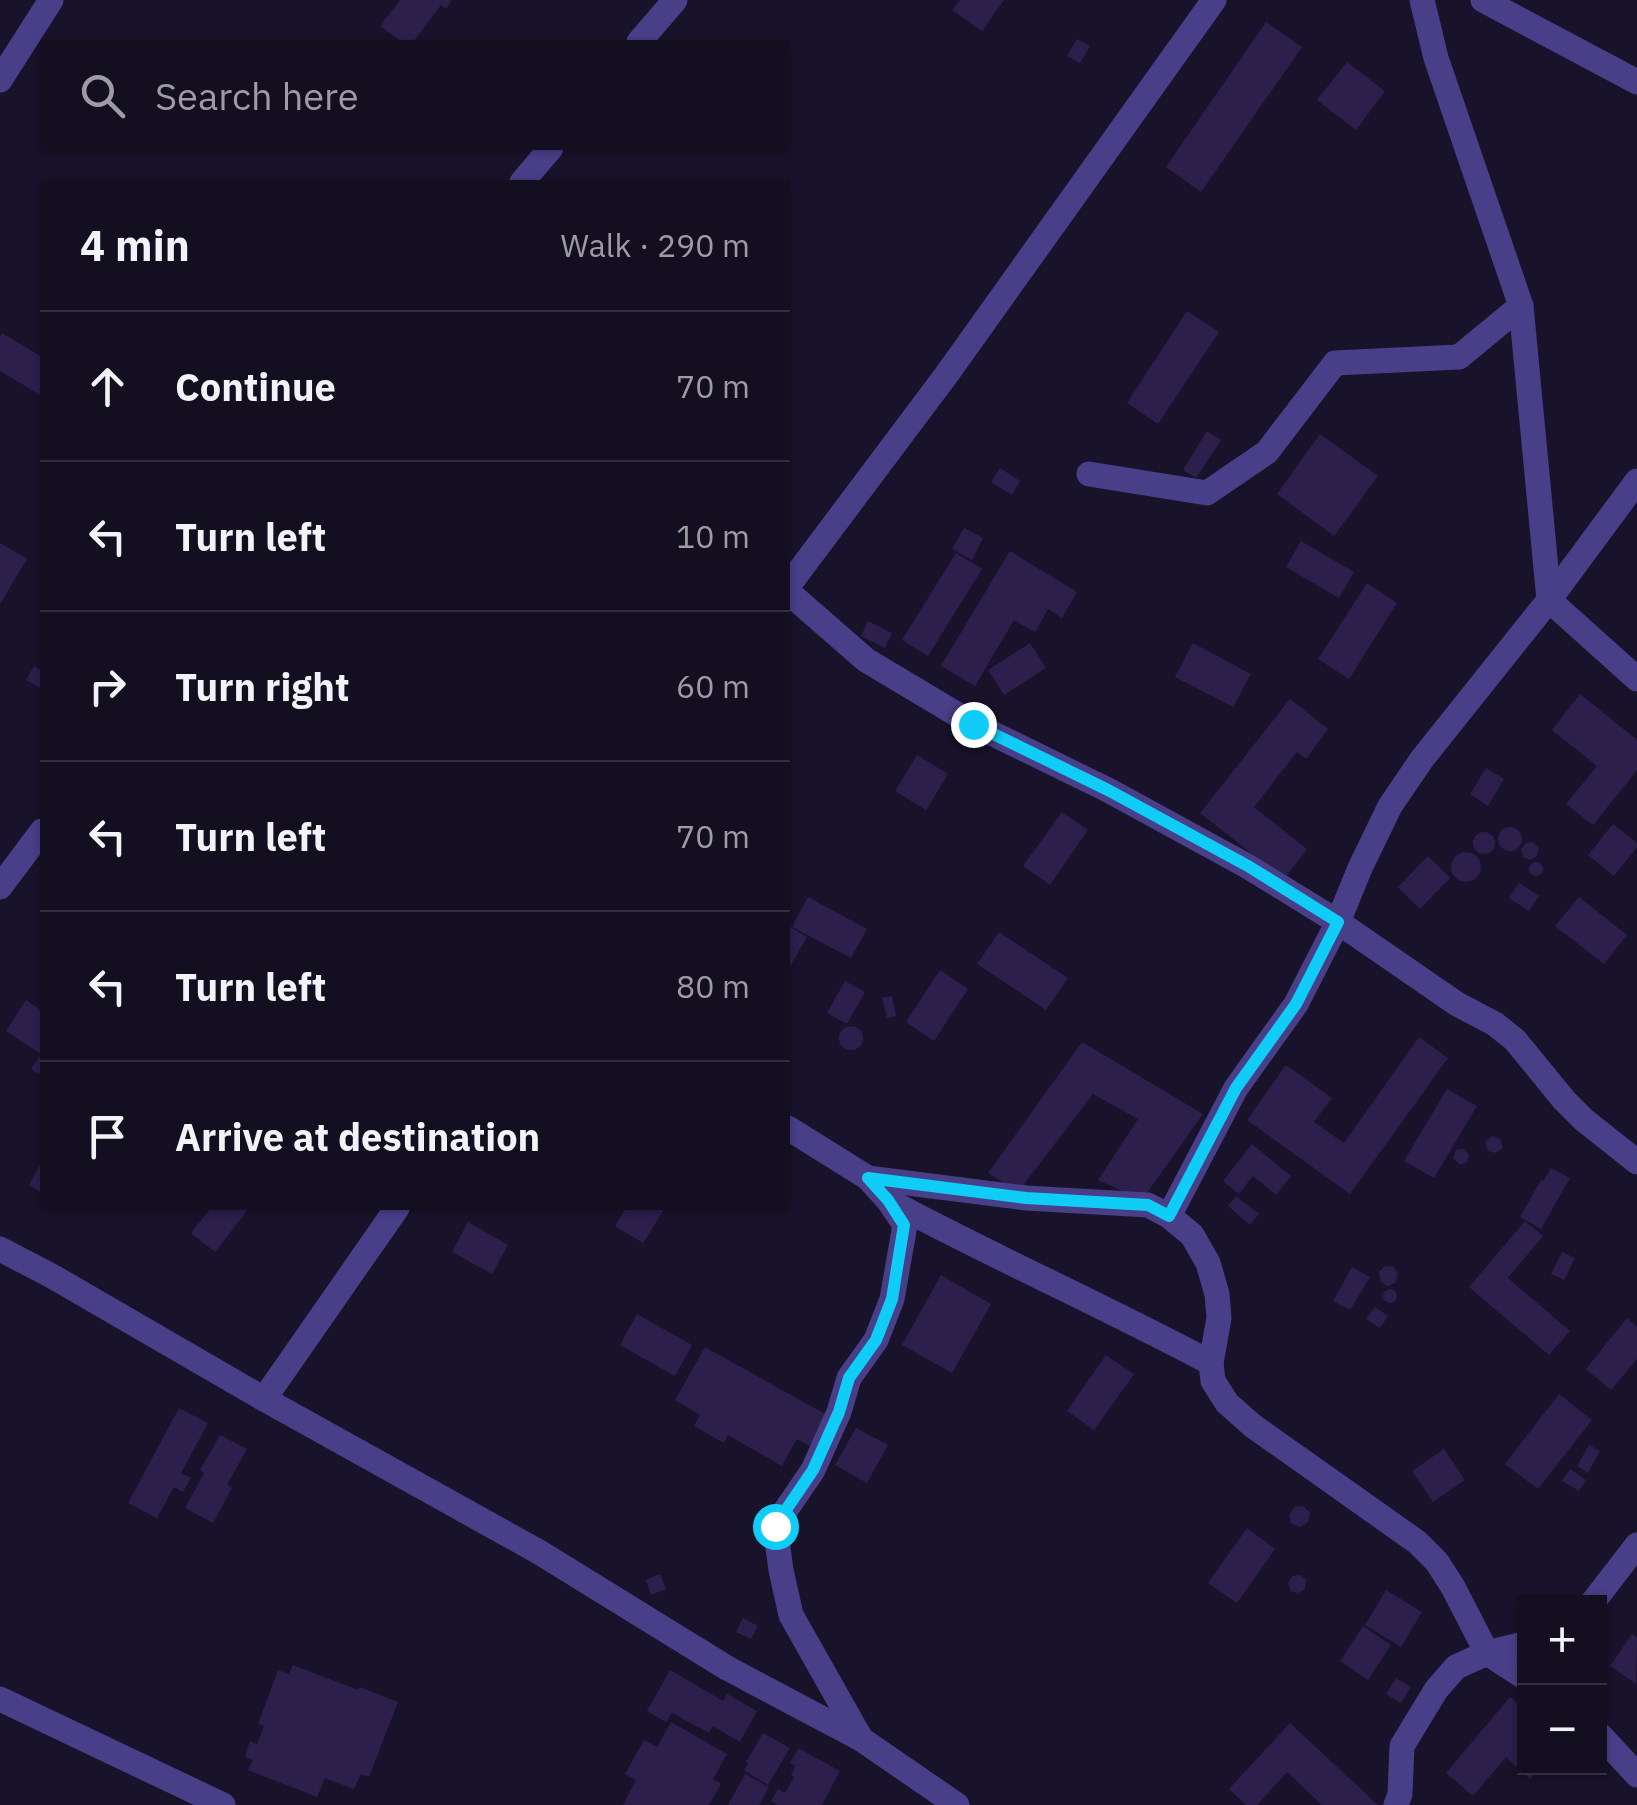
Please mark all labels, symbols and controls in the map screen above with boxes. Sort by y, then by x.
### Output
search box [40,40,790,150]
icon: search [75,68,130,123]
text: Search here [155,71,359,120]
text: 4 min [80,218,190,273]
text: Walk · 290 m [561,224,750,266]
icon: ahead [80,359,135,414]
text: Continue [175,362,336,411]
text: 70 m [676,365,750,407]
icon: left [80,509,135,564]
text: Turn left [175,512,326,561]
text: 10 m [676,515,750,557]
icon: right [80,659,135,714]
text: Turn right [175,662,350,711]
text: 60 m [676,665,750,707]
route end [951,702,997,748]
icon: left [80,809,135,864]
text: Turn left [175,812,326,861]
text: 70 m [676,815,750,857]
icon: left [80,959,135,1014]
text: Turn left [175,962,326,1011]
text: 80 m [676,965,750,1007]
icon: arrive [80,1109,135,1164]
text: Arrive at destination [175,1112,540,1161]
route start [753,1504,799,1550]
map controls [1517,1595,1607,1775]
button: + [1517,1595,1607,1685]
button: − [1517,1685,1607,1775]

